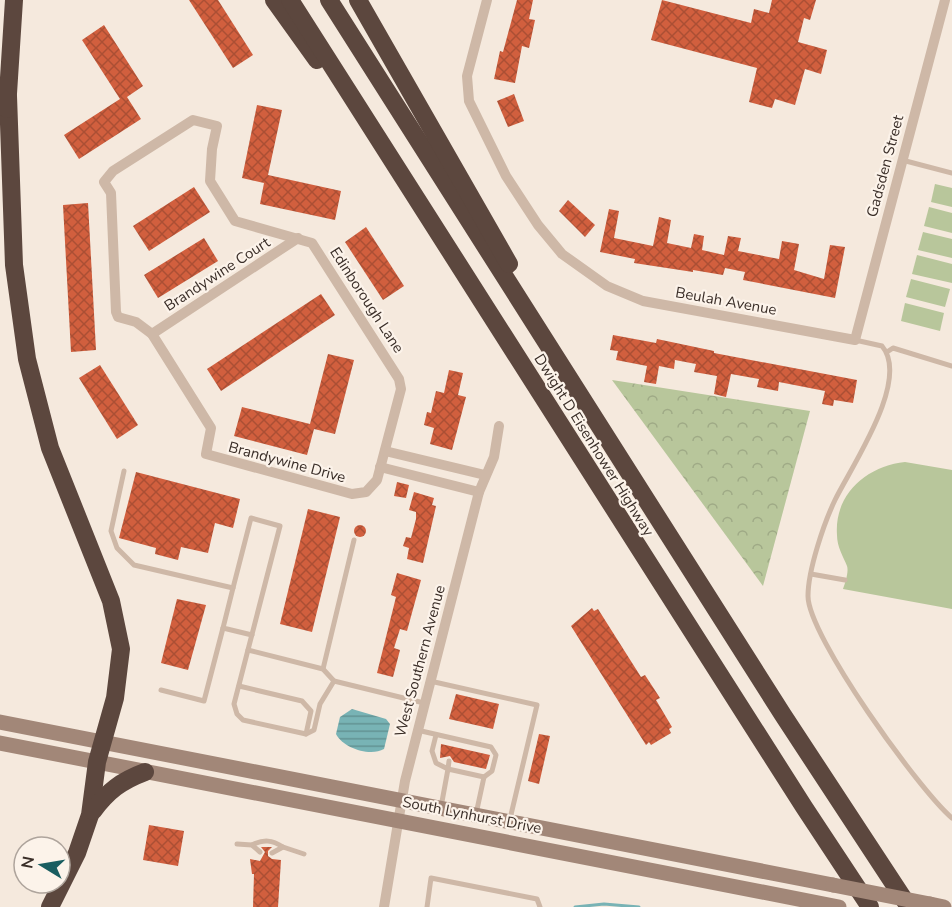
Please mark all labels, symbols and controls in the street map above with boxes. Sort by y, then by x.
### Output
street label: Gadsden Street [862,112,908,219]
street label: Brandywine Court [160,232,274,316]
street label: Edinborough Lane [325,243,409,357]
street label: Beulah Avenue [674,282,778,320]
street label: Dwight D Eisenhower Highway [530,350,659,540]
street label: Brandywine Drive [226,437,348,487]
street label: West Southern Avenue [390,583,450,739]
street label: South Lynhurst Drive [401,792,543,838]
north arrow [12,835,72,895]
text: N [16,854,40,870]

